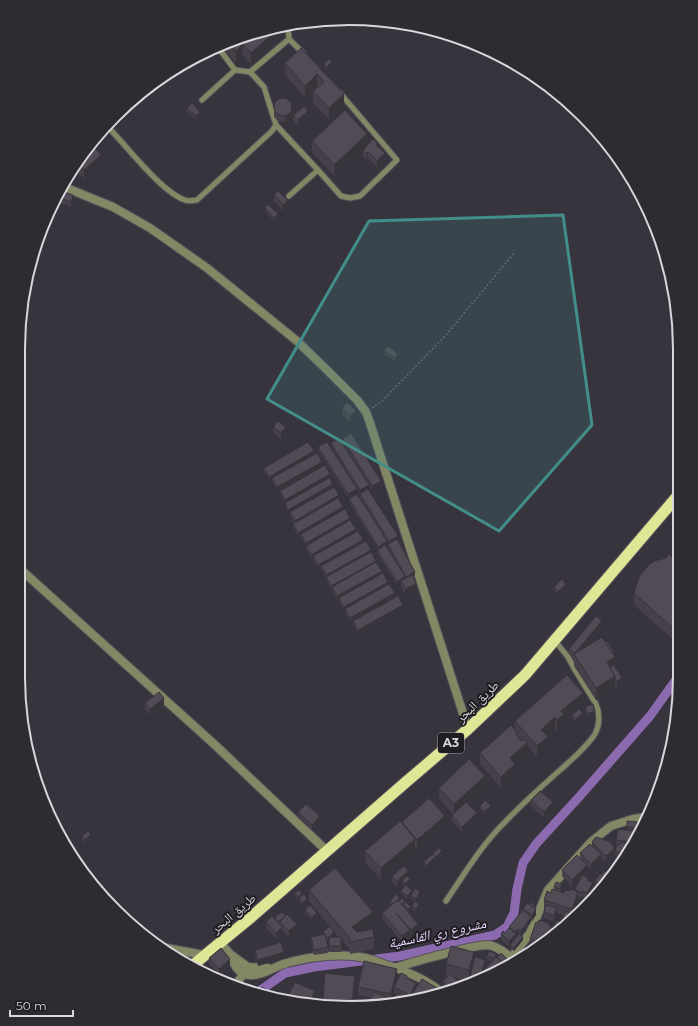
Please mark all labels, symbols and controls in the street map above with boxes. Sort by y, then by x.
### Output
street label: طريق البحر [451,677,503,727]
road number: A3 [438,733,464,753]
street label: طريق البحر [207,890,259,938]
water label: مشروع ري القاسمية [387,914,489,955]
scale bar [10,992,73,1018]
text: 50 m [16,998,47,1013]

